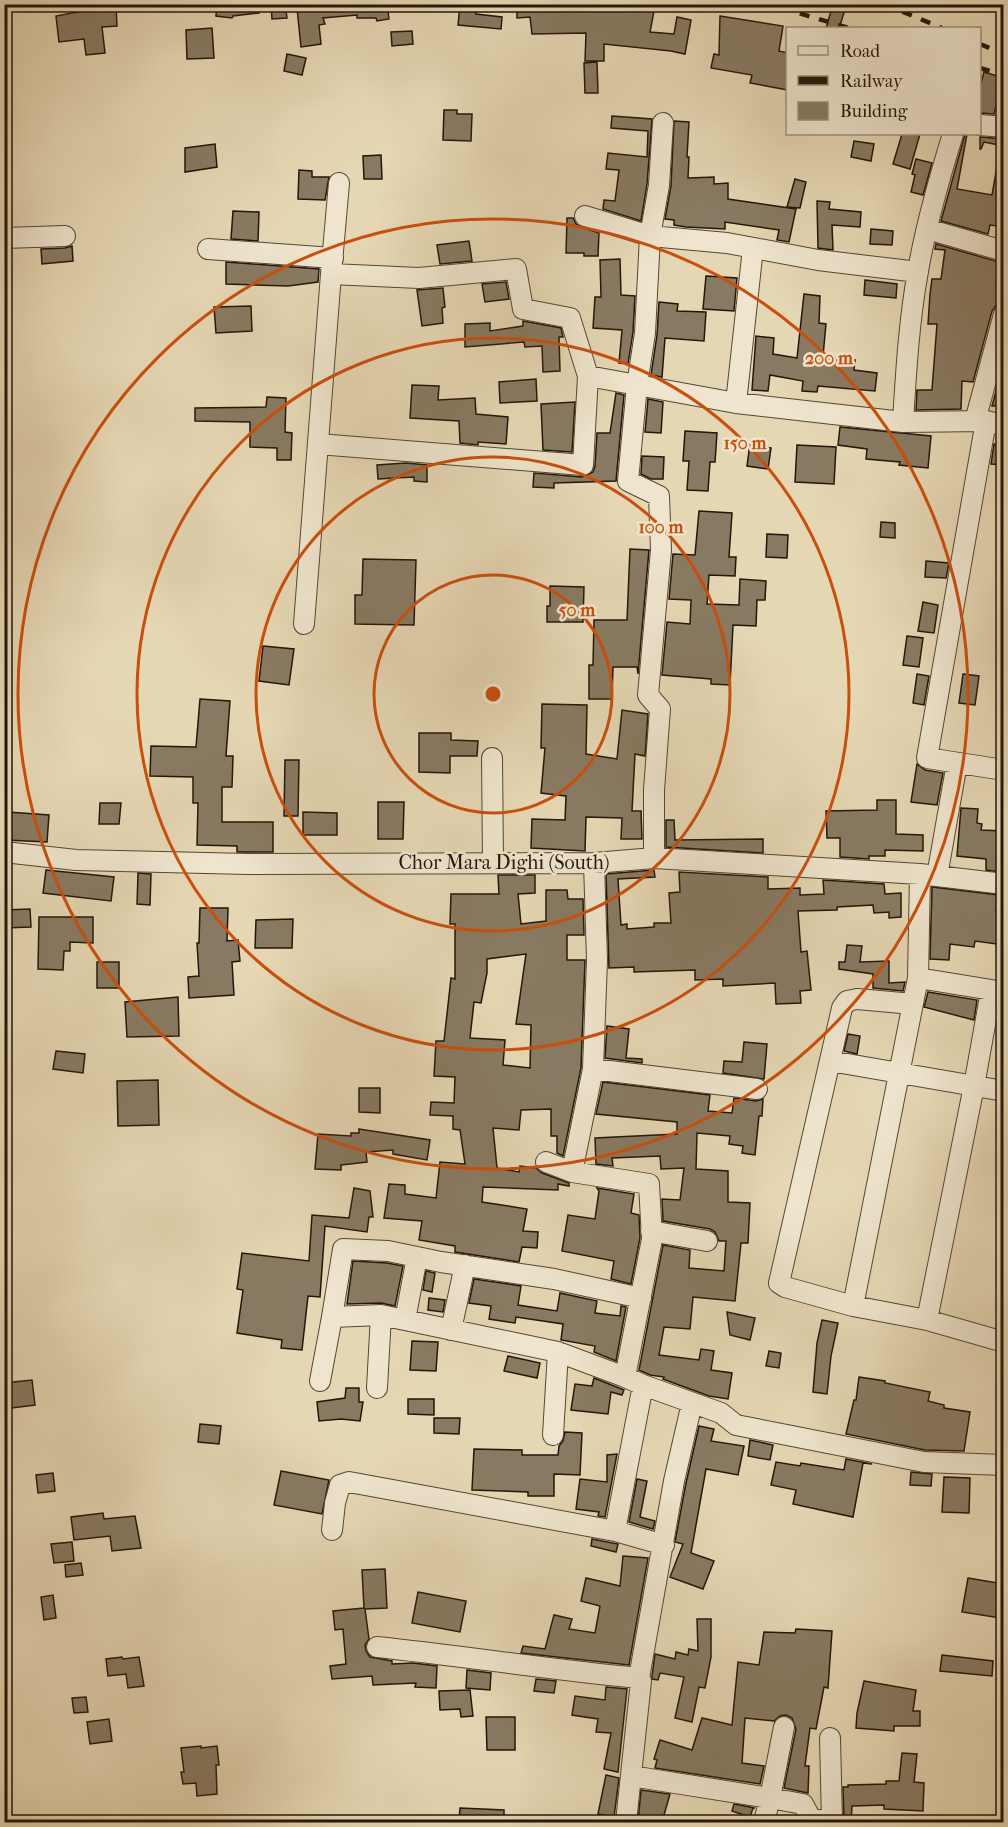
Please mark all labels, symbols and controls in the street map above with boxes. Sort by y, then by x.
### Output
legend [786,27,981,135]
text: Road [840,41,880,62]
text: Railway [840,71,904,92]
text: Building [840,101,908,122]
text: 200 m [805,348,854,369]
text: 150 m [724,433,767,454]
text: 100 m [638,517,685,538]
text: 50 m [559,600,596,621]
centre of rings [483,684,503,704]
street label: Chor Mara Dighi (South) [398,851,610,874]

